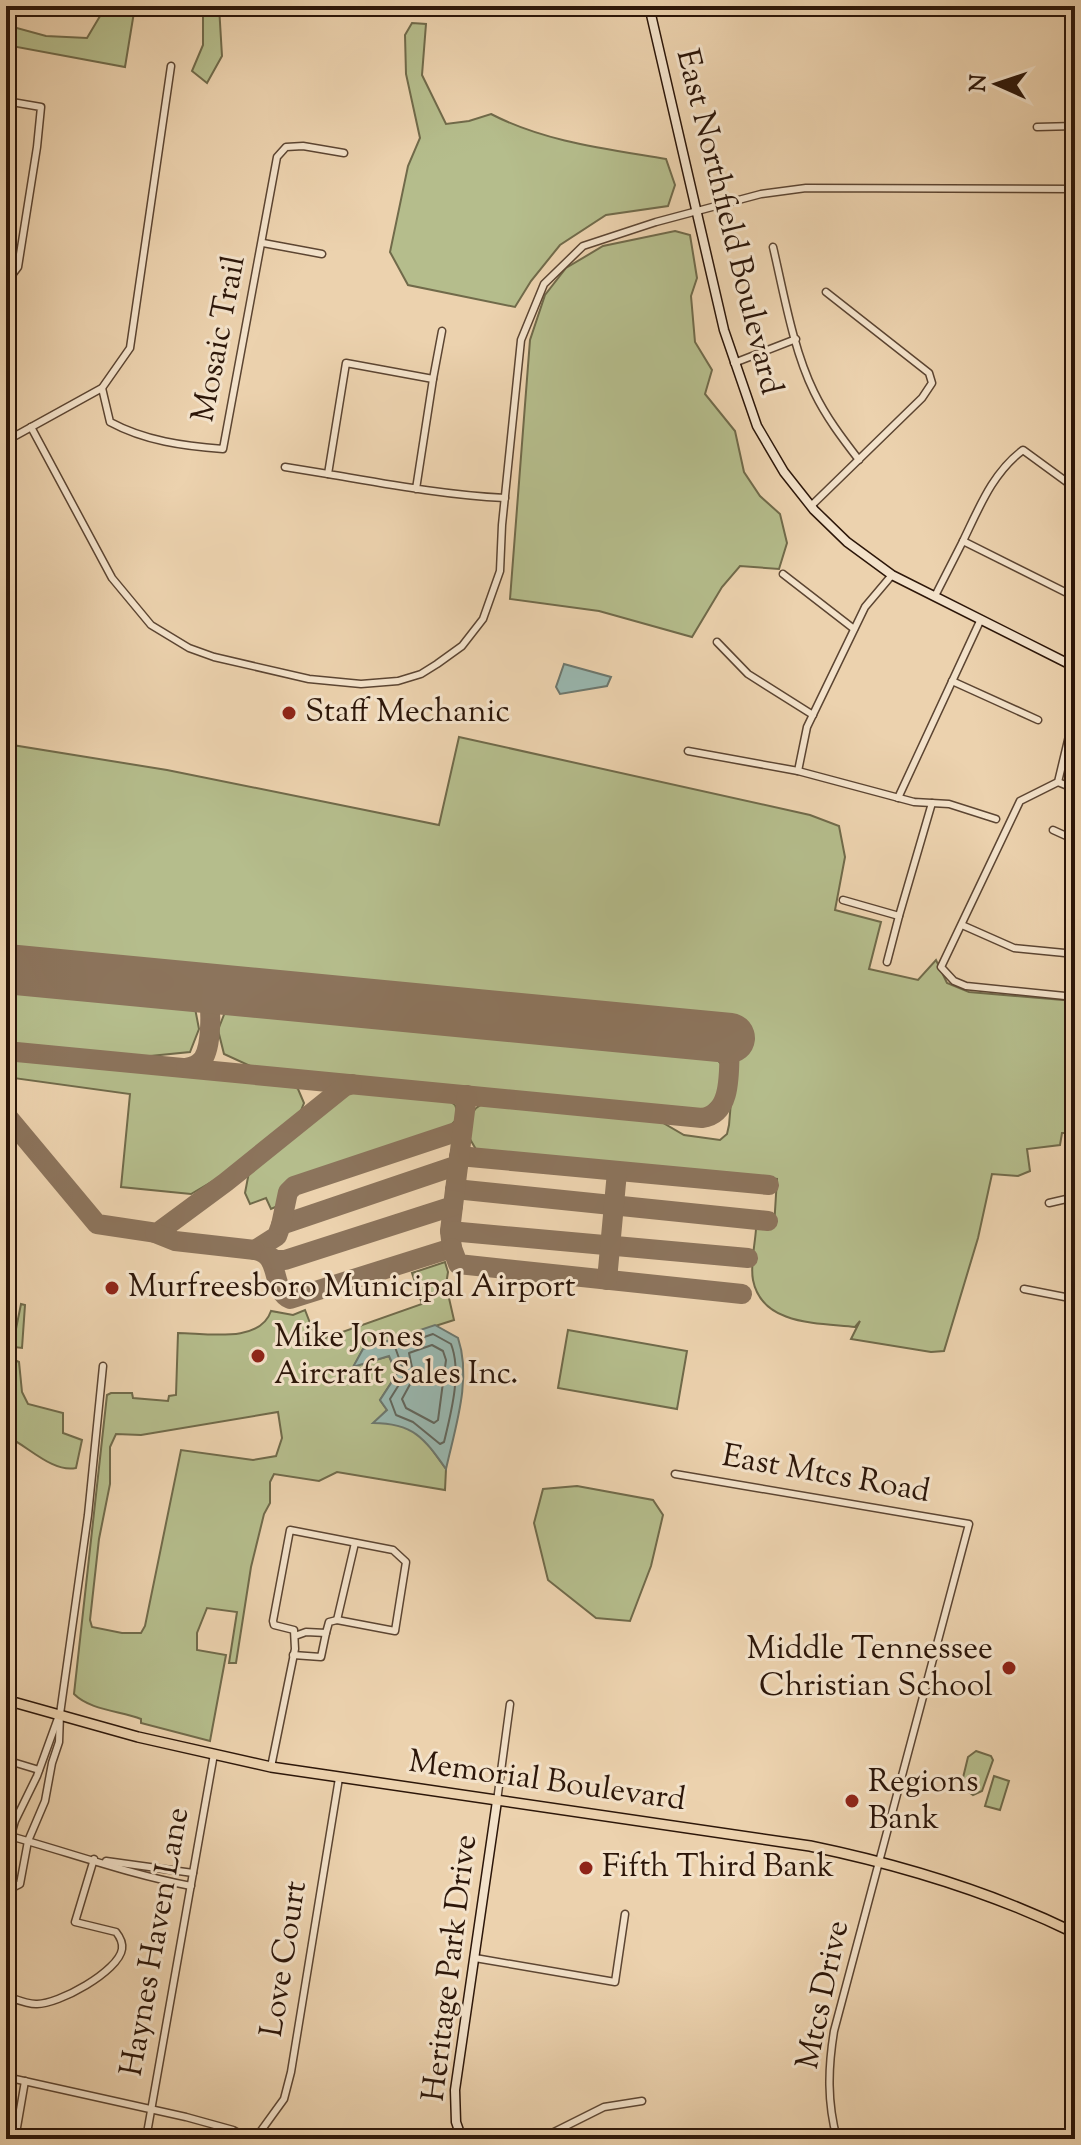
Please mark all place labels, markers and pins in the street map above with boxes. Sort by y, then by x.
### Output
place label: Staff Mechanic [305,690,510,736]
marker: Staff Mechanic [280,704,298,722]
place label: Murfreesboro Municipal Airport [128,1265,576,1311]
marker: Murfreesboro Municipal Airport [103,1279,121,1297]
place label: Mike Jones Aircraft Sales Inc. [274,1315,518,1398]
marker: Mike Jones Aircraft Sales Inc. [249,1347,267,1365]
place label: Middle Tennessee Christian School [747,1627,993,1710]
marker: Middle Tennessee Christian School [1000,1659,1018,1677]
place label: Regions Bank [868,1760,979,1843]
marker: Regions Bank [843,1792,861,1810]
place label: Fifth Third Bank [602,1845,834,1891]
marker: Fifth Third Bank [577,1859,595,1877]

